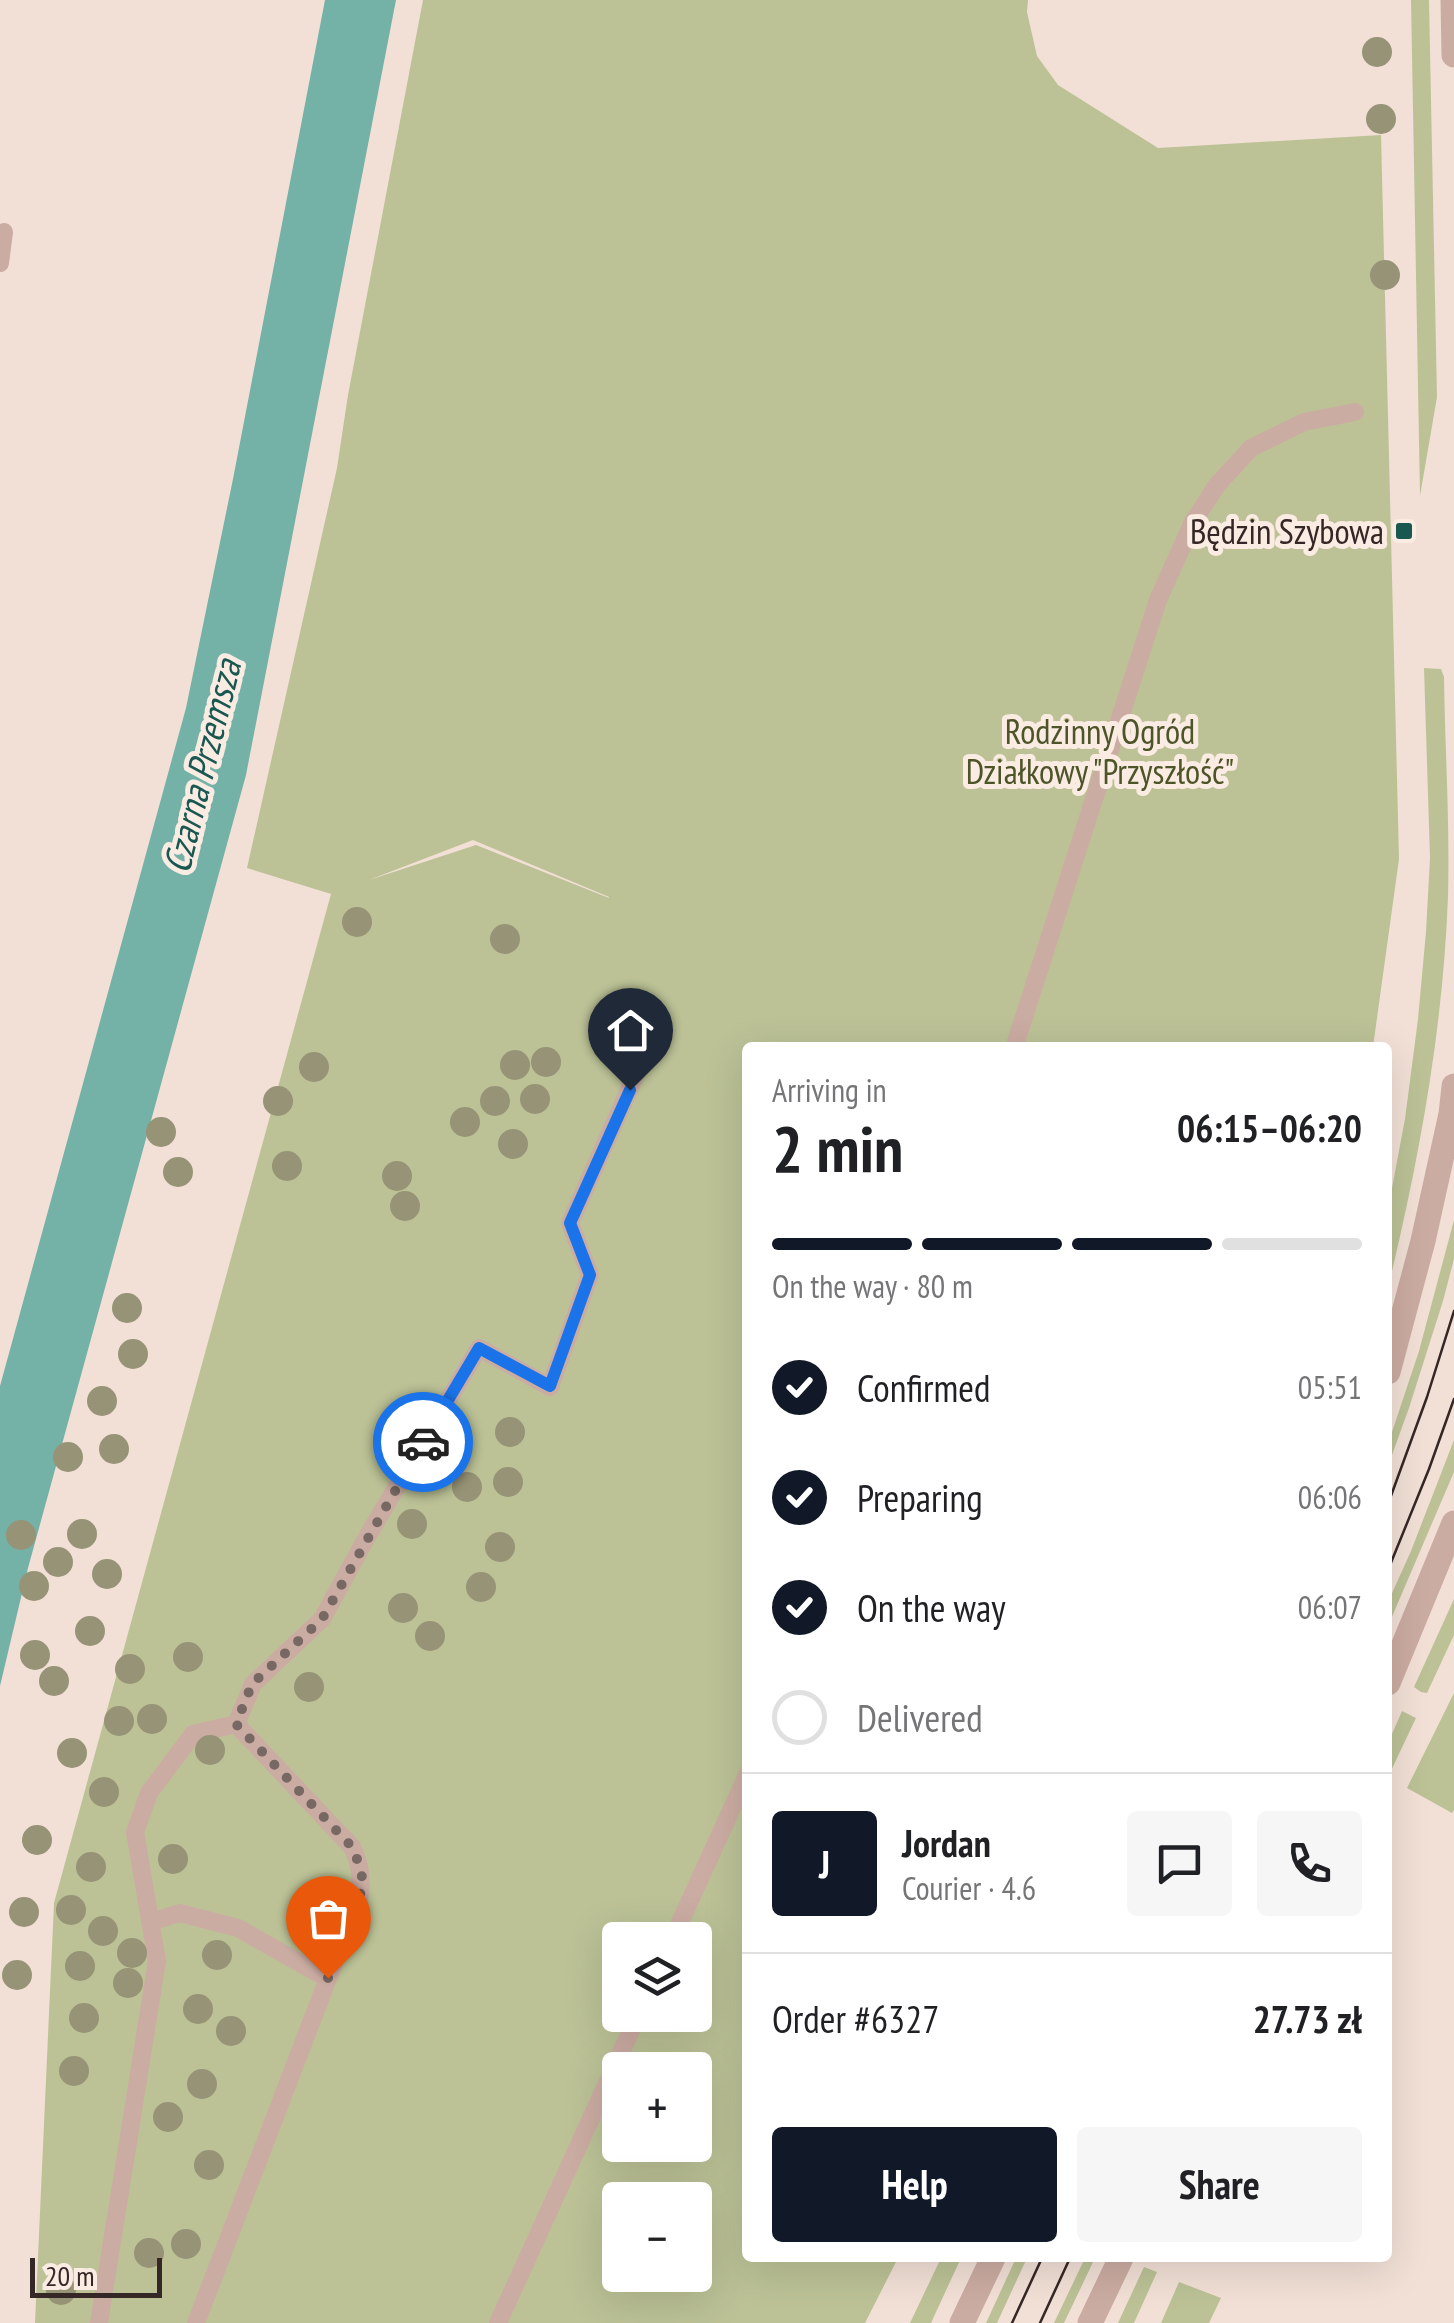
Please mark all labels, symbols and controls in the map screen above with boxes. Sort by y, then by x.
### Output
place label: Będzin Szybowa [1190,508,1384,554]
marker: Będzin Szybowa [1393,520,1415,542]
water label: Czarna Przemsza [151,653,252,878]
park label: Rodzinny Ogród Działkowy "Przyszłość" [966,708,1234,794]
pin [588,988,673,1091]
icon: home [603,1003,658,1058]
text: Arriving in [772,1069,887,1111]
text: 06:15–06:20 [1177,1103,1362,1152]
text: 2 min [772,1106,903,1190]
text: On the way · 80 m [772,1265,973,1307]
icon: check [772,1360,827,1415]
text: Confirmed [857,1363,990,1412]
text: 05:51 [1298,1366,1362,1408]
courier [373,1392,473,1492]
icon: car [396,1415,451,1470]
icon: check [772,1470,827,1525]
text: Preparing [857,1473,983,1522]
text: 06:06 [1298,1476,1362,1518]
icon: check [772,1580,827,1635]
text: On the way [857,1583,1005,1632]
text: 06:07 [1298,1586,1362,1628]
text: Delivered [857,1693,983,1742]
button: chat [1127,1811,1232,1916]
button: phone [1257,1811,1362,1916]
text: Jordan [902,1818,991,1867]
text: J [819,1839,830,1888]
text: Courier · 4.6 [902,1867,1036,1909]
pin [286,1876,371,1979]
icon: bag [301,1891,356,1946]
map controls [602,1922,712,2292]
button: layers [602,1922,712,2032]
text: Order #6327 [772,1994,939,2043]
text: 27.73 zł [1253,1994,1362,2043]
button: + [602,2052,712,2162]
button: Help [772,2127,1057,2242]
button: Share [1077,2127,1362,2242]
button: − [602,2182,712,2292]
scale bar [30,2253,162,2298]
text: 20 m [45,2257,94,2294]

